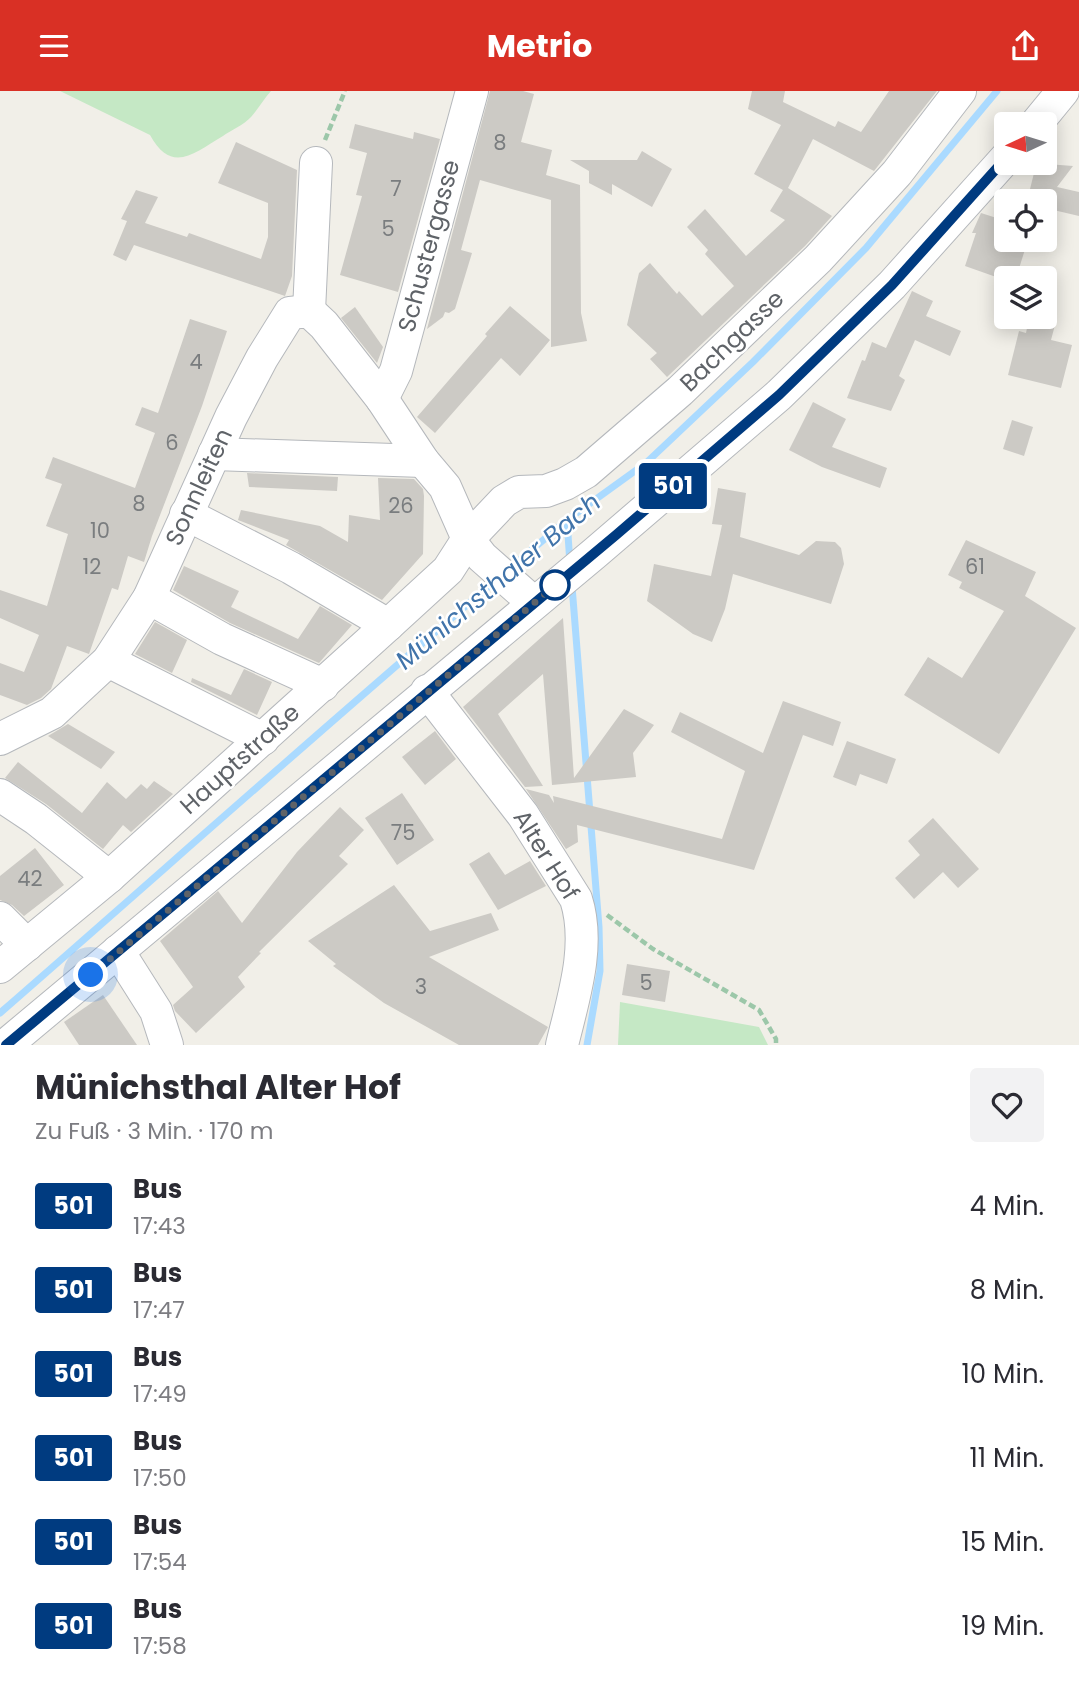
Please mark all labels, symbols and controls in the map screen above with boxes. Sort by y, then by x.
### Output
text: Metrio [487,23,592,68]
icon: menu [35,27,73,65]
icon: share [1006,27,1044,65]
north arrow [994,112,1057,175]
map controls [994,112,1057,329]
house number: 8 [493,128,507,157]
street label: Schustergasse [390,156,467,336]
house number: 7 [390,174,402,203]
button: locate [994,189,1057,252]
house number: 5 [381,214,395,243]
button: layers [994,266,1057,329]
street label: Bachgasse [672,282,791,399]
house number: 4 [189,347,203,376]
street label: Sonnleiten [157,423,240,551]
house number: 6 [165,428,179,457]
line badge: 501 [633,463,713,509]
text: 501 [653,469,693,502]
water label: Münichsthaler Bach [388,484,608,678]
house number: 8 [132,489,146,518]
house number: 26 [388,491,414,520]
house number: 10 [90,516,110,545]
house number: 12 [83,552,101,581]
house number: 61 [965,552,985,581]
unlabelled marker [540,570,570,600]
street label: Hauptstraße [173,696,307,821]
street label: Alter Hof [506,803,587,906]
house number: 75 [391,818,415,847]
house number: 42 [17,864,43,893]
your location [73,957,108,992]
house number: 5 [639,968,653,997]
house number: 3 [415,972,427,1001]
text: Münichsthal Alter Hof [35,1064,401,1111]
button: heart [970,1068,1044,1142]
text: Zu Fuß · 3 Min. · 170 m [35,1115,274,1147]
text: Bus [133,1171,182,1207]
text: 4 Min. [970,1188,1044,1224]
text: 501 [53,1189,94,1222]
text: 17:43 [133,1210,186,1242]
text: Bus [133,1255,182,1291]
text: 8 Min. [970,1272,1044,1308]
text: 501 [53,1273,94,1306]
text: 17:47 [133,1294,185,1326]
text: Bus [133,1339,182,1375]
text: 10 Min. [962,1356,1044,1392]
text: 501 [53,1357,94,1390]
text: 17:49 [133,1378,187,1410]
text: Bus [133,1423,182,1459]
text: 11 Min. [970,1440,1044,1476]
text: 501 [53,1441,94,1474]
text: 17:50 [133,1462,187,1494]
text: Bus [133,1507,182,1543]
text: 15 Min. [962,1524,1044,1560]
text: 501 [53,1525,94,1558]
text: 17:54 [133,1546,187,1578]
text: Bus [133,1591,182,1627]
text: 19 Min. [961,1608,1044,1644]
text: 501 [53,1609,94,1642]
text: 17:58 [133,1630,187,1662]

